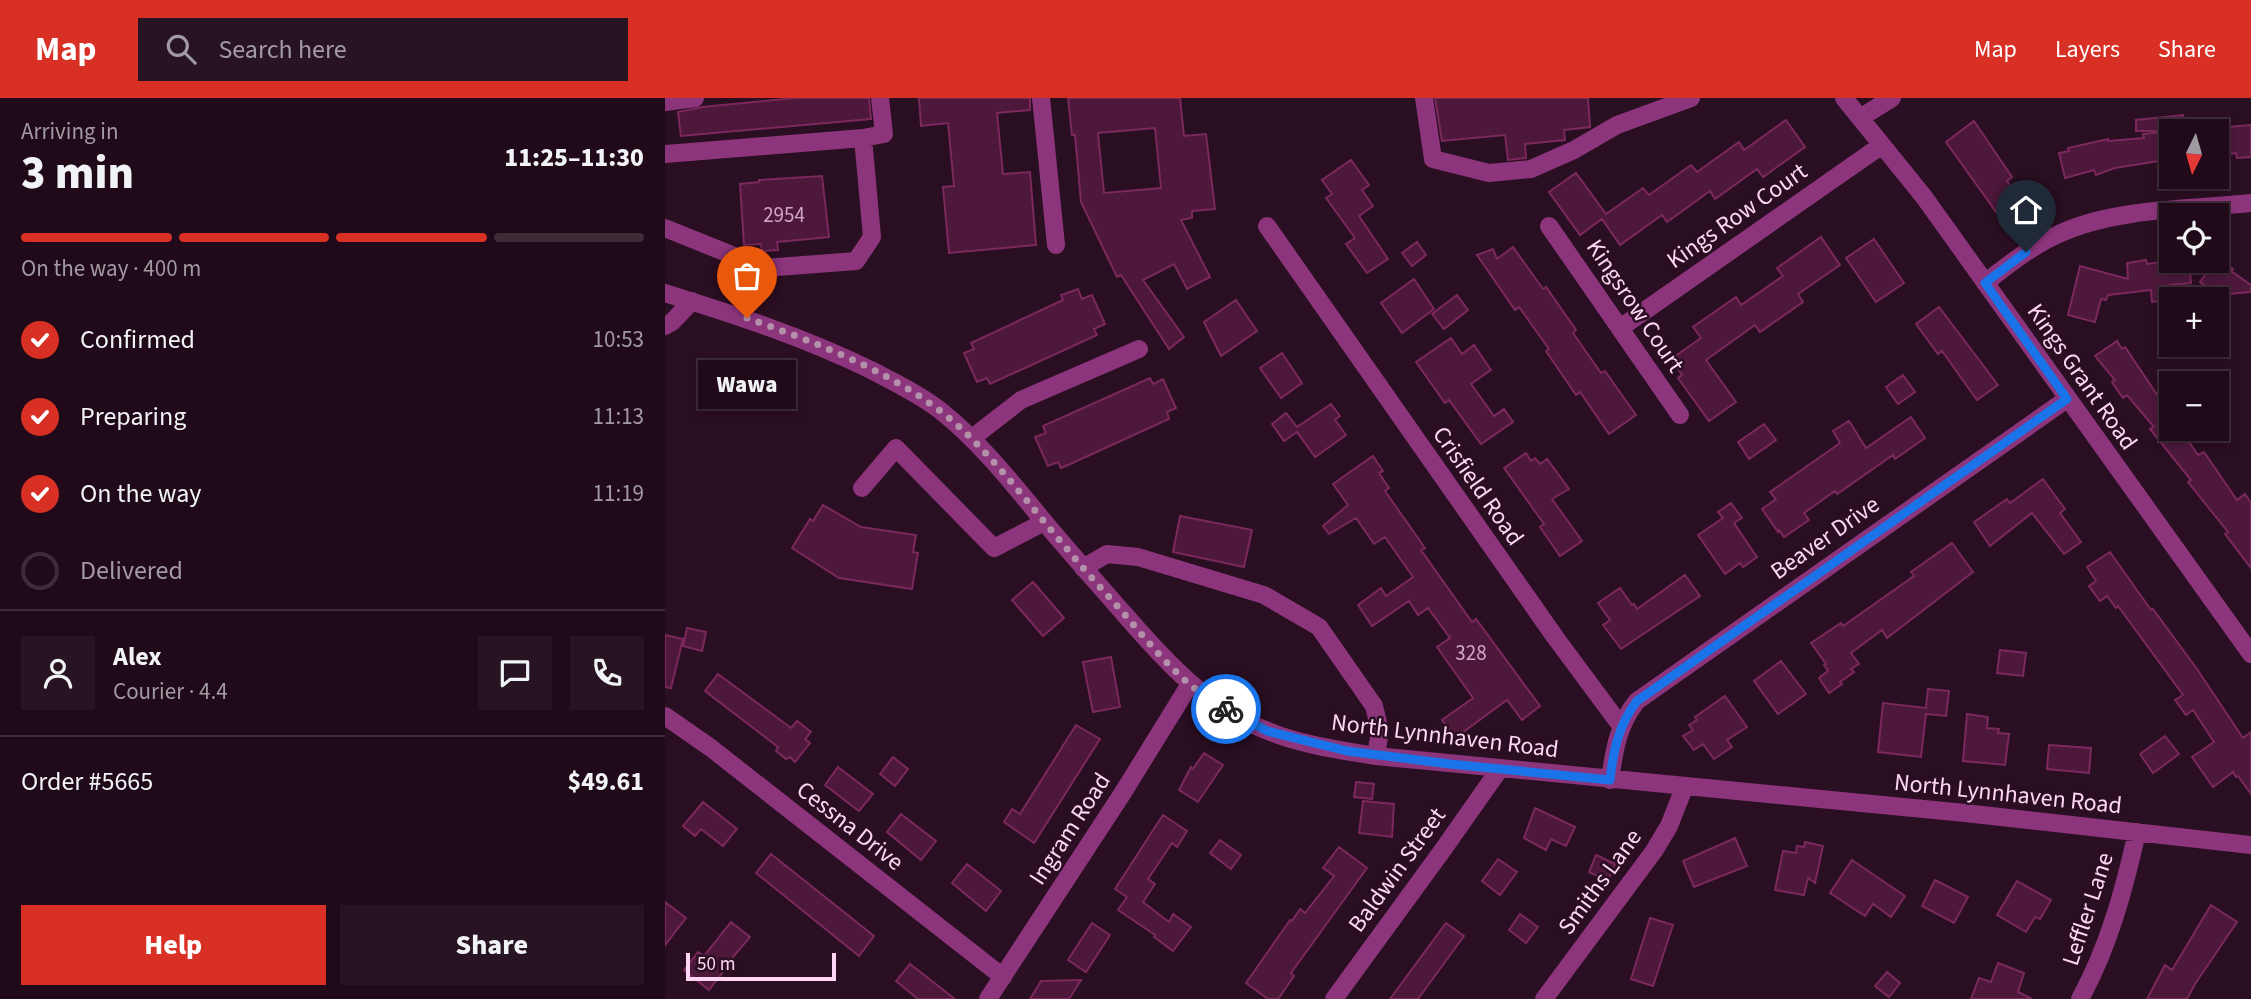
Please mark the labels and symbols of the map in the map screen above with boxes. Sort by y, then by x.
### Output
north arrow [2159,119,2229,189]
street label: Kings Row Court [1660,154,1814,278]
pin [1996,180,2056,252]
house number: 2954 [763,200,805,230]
street label: Kingsrow Court [1577,232,1693,380]
pin [717,246,777,318]
street label: Kings Grant Road [2018,296,2146,458]
callout: Wawa [698,360,796,409]
street label: Crisfield Road [1424,419,1532,553]
street label: Beaver Drive [1763,488,1887,588]
house number: 328 [1455,638,1487,668]
courier [1191,674,1261,744]
street label: North Lynnhaven Road [1329,705,1561,767]
street label: North Lynnhaven Road [1892,765,2124,823]
street label: Ingram Road [1021,766,1119,892]
street label: Cessna Drive [789,773,911,879]
street label: Baldwin Street [1340,800,1454,940]
street label: Smiths Lane [1550,822,1650,942]
street label: Leffler Lane [2053,848,2123,970]
scale bar [686,950,837,982]

